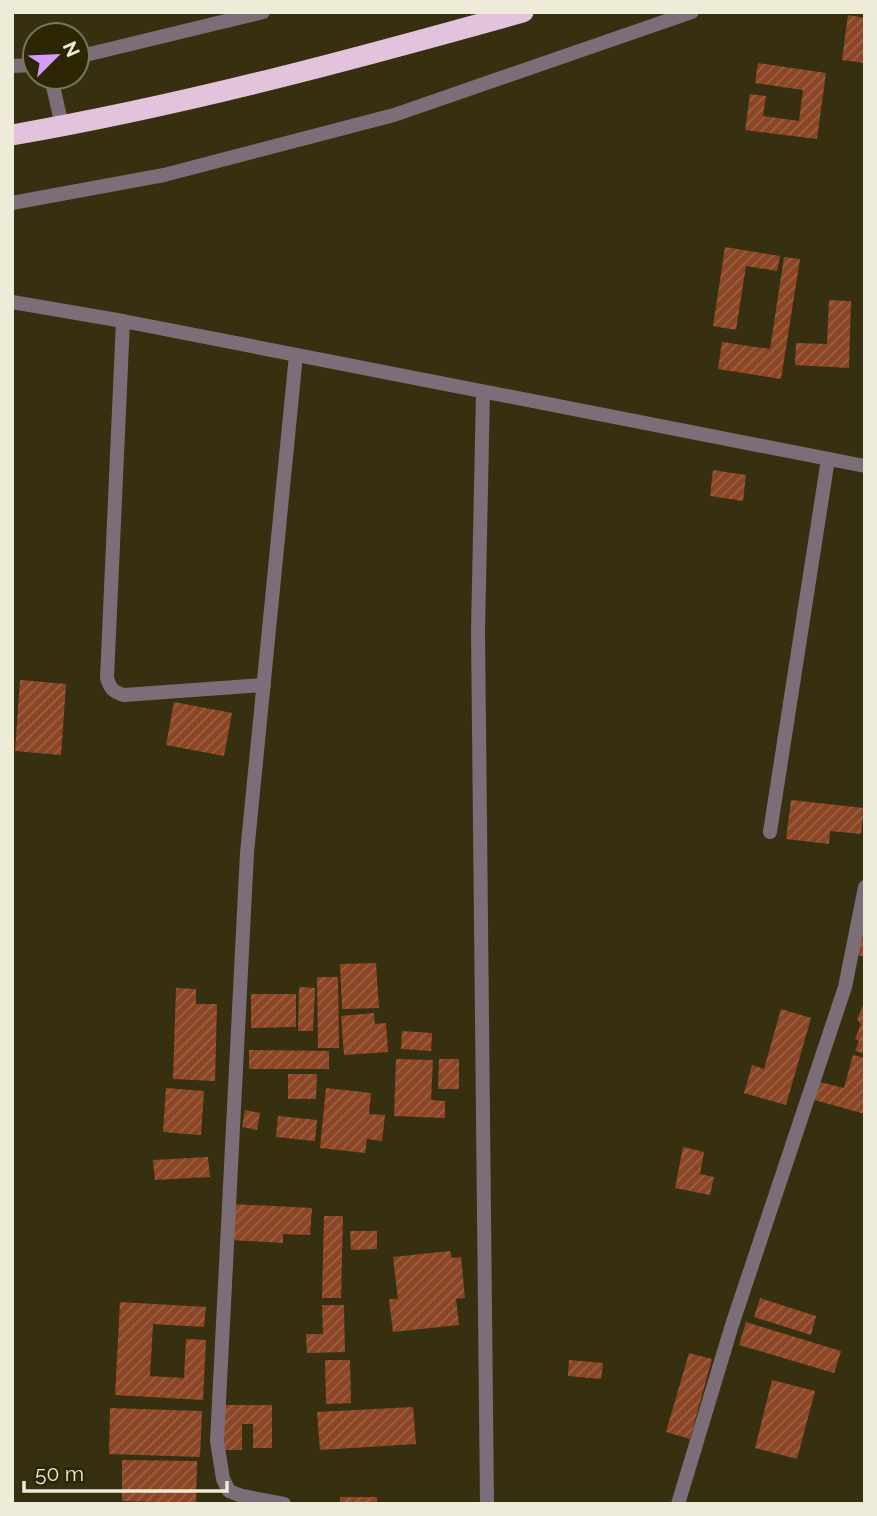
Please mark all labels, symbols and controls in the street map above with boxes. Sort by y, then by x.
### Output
north arrow [21,21,91,91]
text: N [59,38,85,60]
scale bar [24,1450,228,1494]
text: 50 m [35,1461,84,1486]

